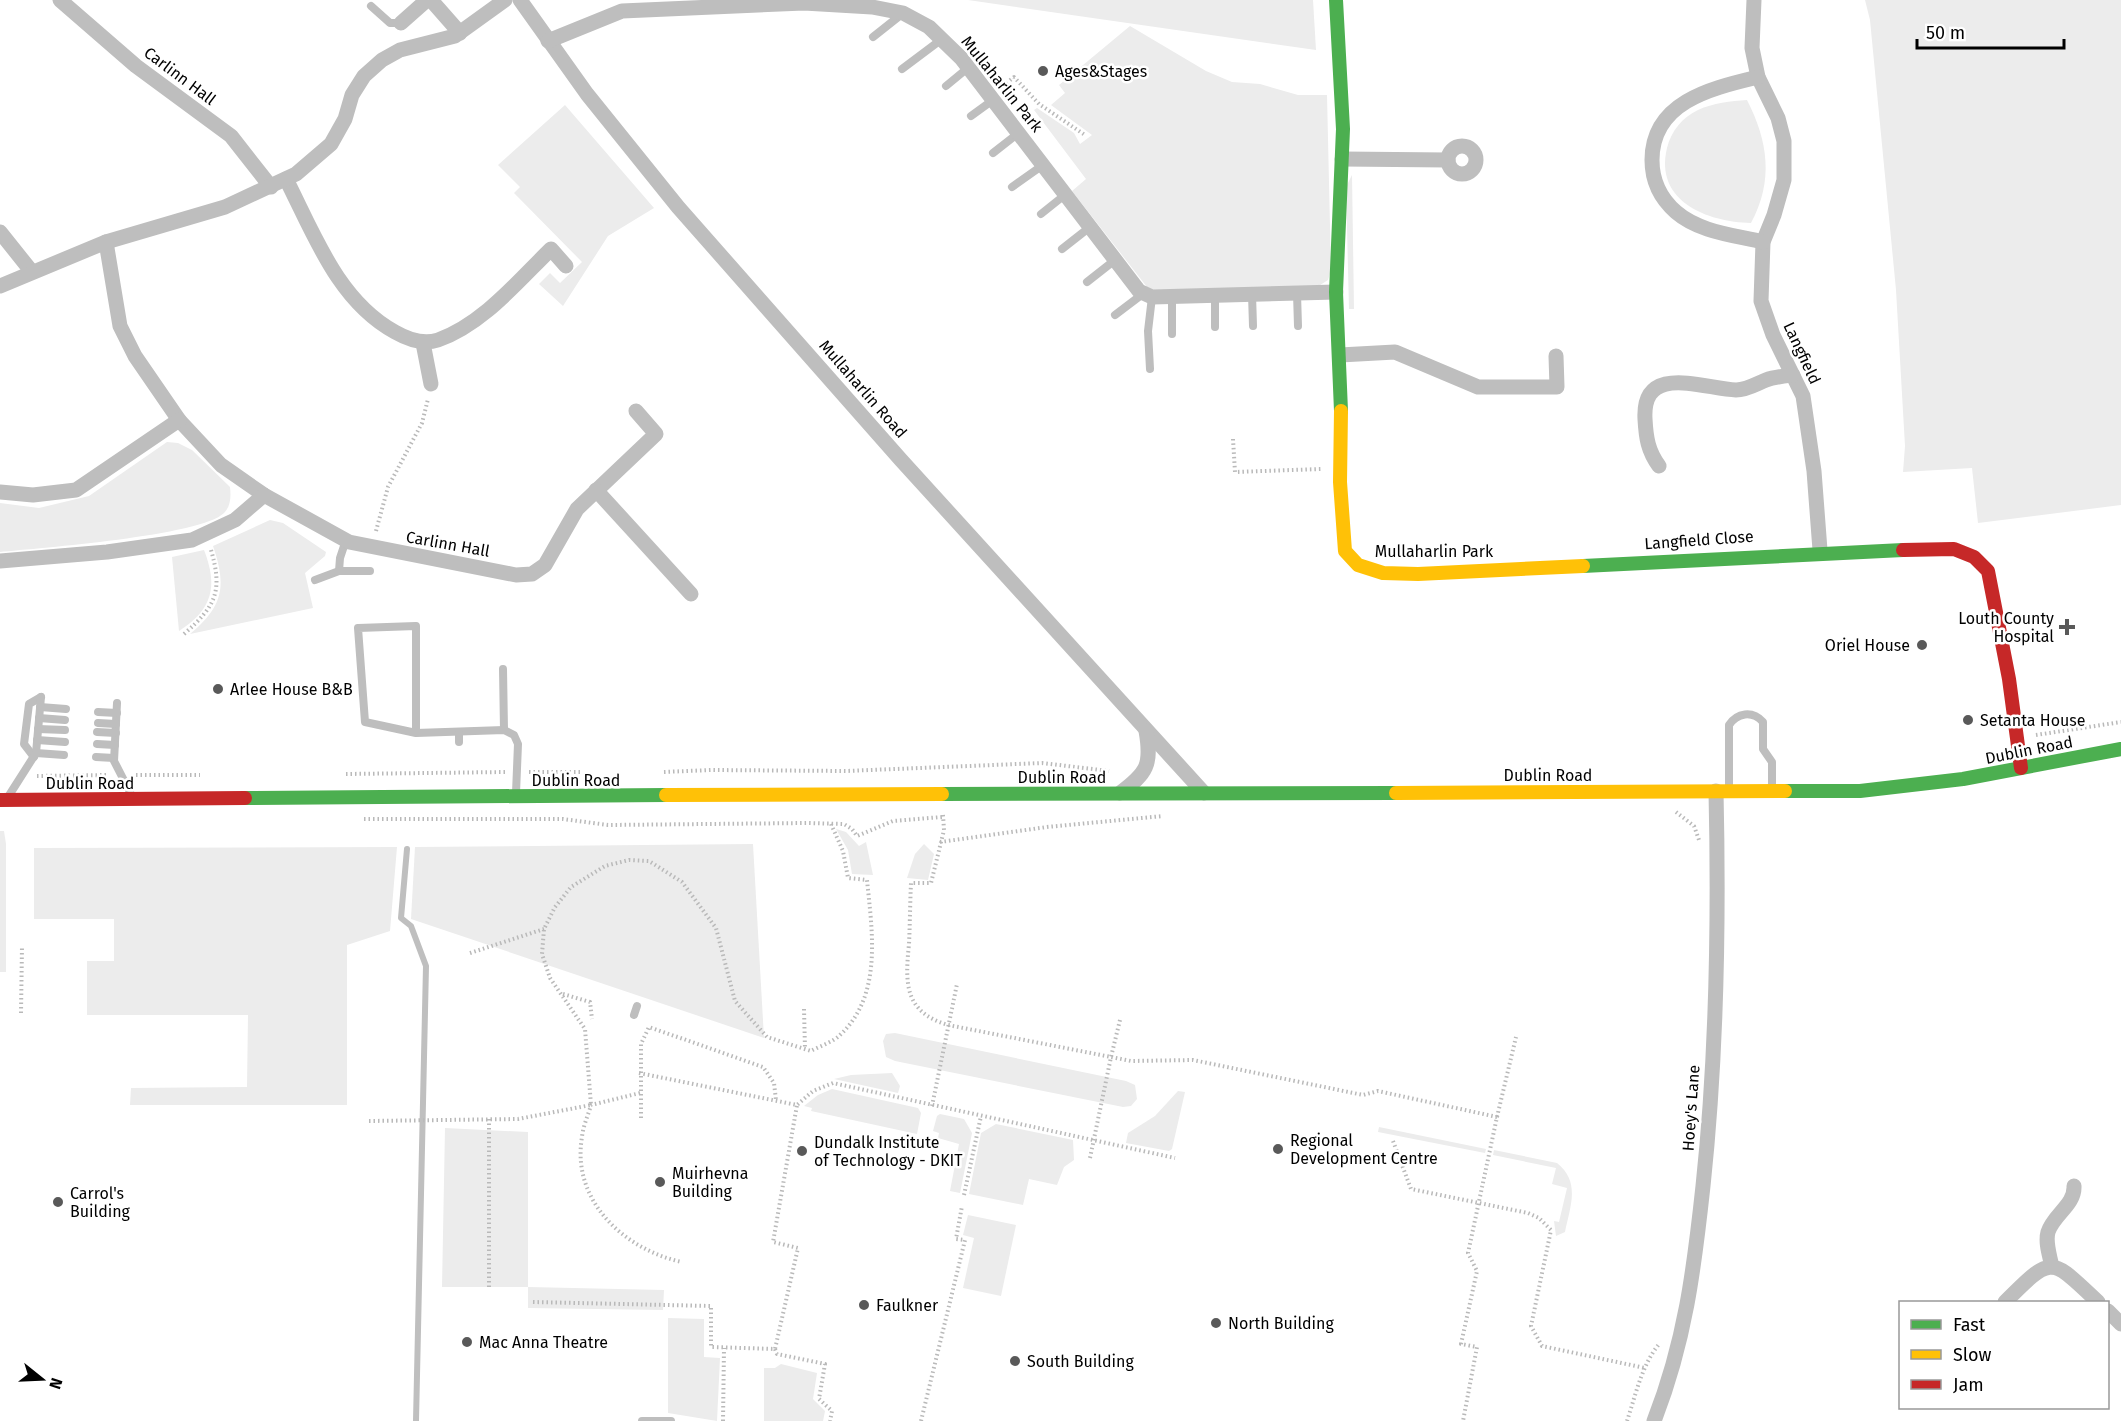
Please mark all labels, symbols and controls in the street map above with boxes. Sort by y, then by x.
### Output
scale bar [1917,12,2064,50]
text: 50 m [1926,22,1965,44]
street label: Mullaharlin Park [957,32,1047,137]
street label: Carlinn Hall [140,43,220,109]
place label: Ages&Stages [1055,62,1147,81]
marker: Ages&Stages [1036,64,1050,78]
street label: Langfield [1779,319,1825,387]
street label: Mullaharlin Road [815,336,911,442]
street label: Carlinn Hall [405,527,492,561]
street label: Langfield Close [1644,527,1754,553]
street label: Mullaharlin Park [1375,542,1494,561]
place label: Louth County Hospital [1958,609,2054,646]
marker: Louth County Hospital [2058,618,2076,636]
place label: Oriel House [1825,636,1910,655]
marker: Oriel House [1915,638,1929,652]
place label: Arlee House B&B [230,680,353,699]
marker: Arlee House B&B [211,682,225,696]
place label: Setanta House [1980,711,2086,730]
marker: Setanta House [1961,713,1975,727]
street label: Dublin Road [1984,732,2074,768]
street label: Dublin Road [1504,766,1592,785]
street label: Dublin Road [1018,768,1106,787]
street label: Dublin Road [532,771,620,790]
street label: Dublin Road [46,774,134,793]
street label: Hoey's Lane [1679,1064,1703,1152]
place label: Regional Development Centre [1290,1131,1438,1168]
place label: Dundalk Institute of Technology - DKIT [814,1133,963,1170]
marker: Regional Development Centre [1271,1142,1285,1156]
marker: Dundalk Institute of Technology - DKIT [795,1144,809,1158]
place label: Muirhevna Building [672,1164,748,1201]
marker: Muirhevna Building [653,1175,667,1189]
place label: Carrol's Building [70,1184,131,1221]
marker: Carrol's Building [51,1195,65,1209]
place label: Faulkner [876,1296,939,1315]
marker: Faulkner [857,1298,871,1312]
legend [1899,1301,2109,1409]
place label: North Building [1228,1314,1334,1333]
text: Fast [1953,1314,1986,1336]
marker: North Building [1209,1316,1223,1330]
place label: Mac Anna Theatre [479,1333,608,1352]
marker: Mac Anna Theatre [460,1335,474,1349]
text: Slow [1953,1344,1992,1366]
north arrow [12,1349,72,1409]
place label: South Building [1027,1352,1134,1371]
marker: South Building [1008,1354,1022,1368]
text: Jam [1953,1374,1984,1396]
text: N [45,1376,66,1391]

